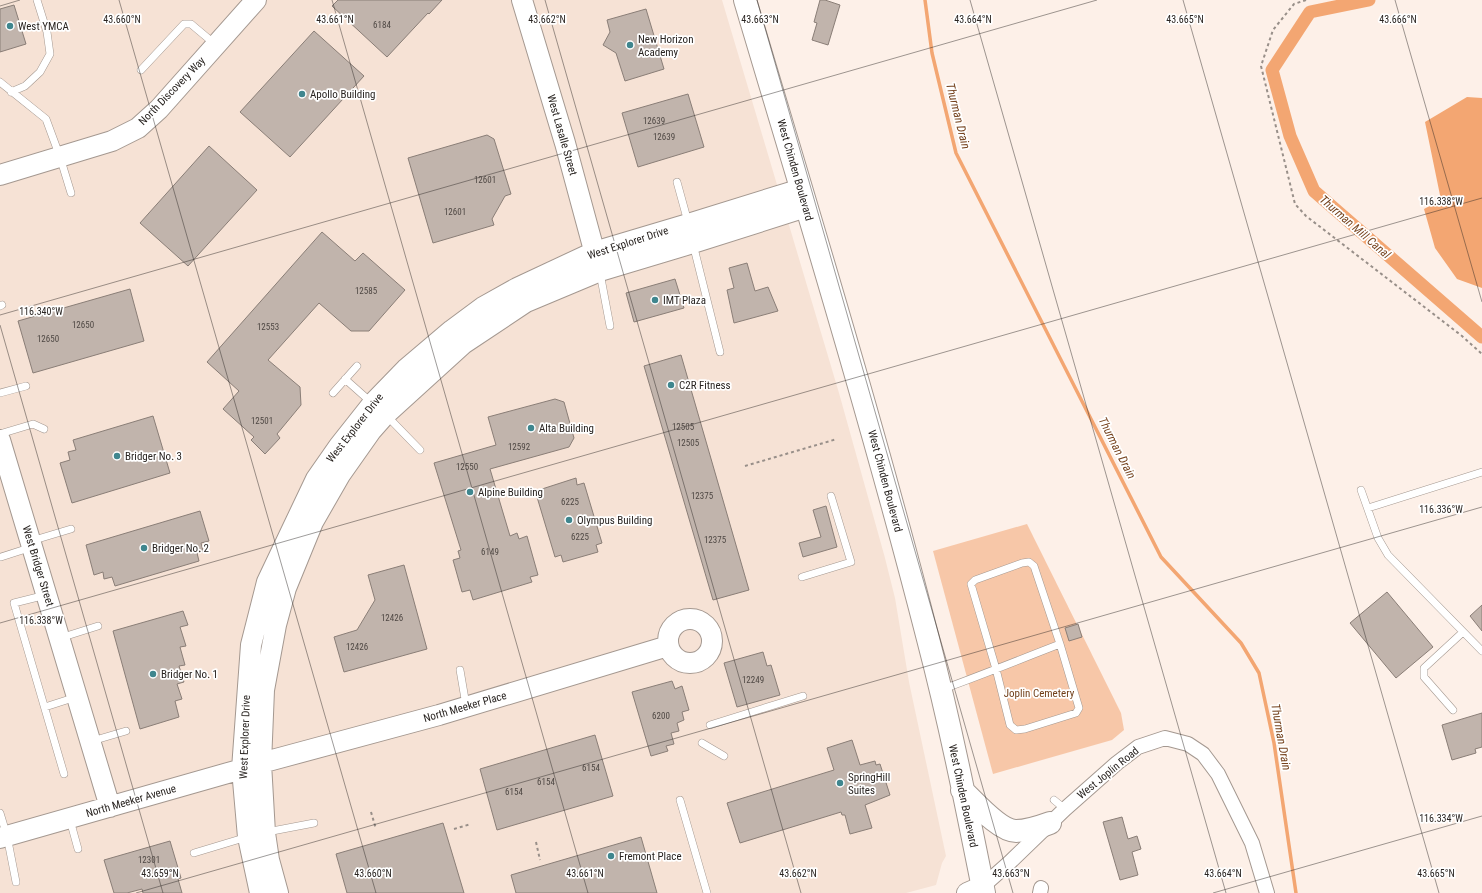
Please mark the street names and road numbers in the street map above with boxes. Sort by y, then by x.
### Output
street label: North Discovery Way [136,54,208,128]
street label: West Lasalle Street [544,93,580,177]
street label: West Chinden Boulevard [774,118,816,222]
street label: West Explorer Drive [586,224,670,262]
street label: West Explorer Drive [324,391,386,465]
street label: West Chinden Boulevard [865,429,905,533]
street label: West Bridger Street [20,524,56,608]
street label: North Meeker Place [422,689,508,725]
street label: West Explorer Drive [237,695,253,779]
street label: West Chinden Boulevard [946,743,980,849]
street label: West Joplin Road [1075,744,1141,802]
street label: North Meeker Avenue [84,782,178,820]

